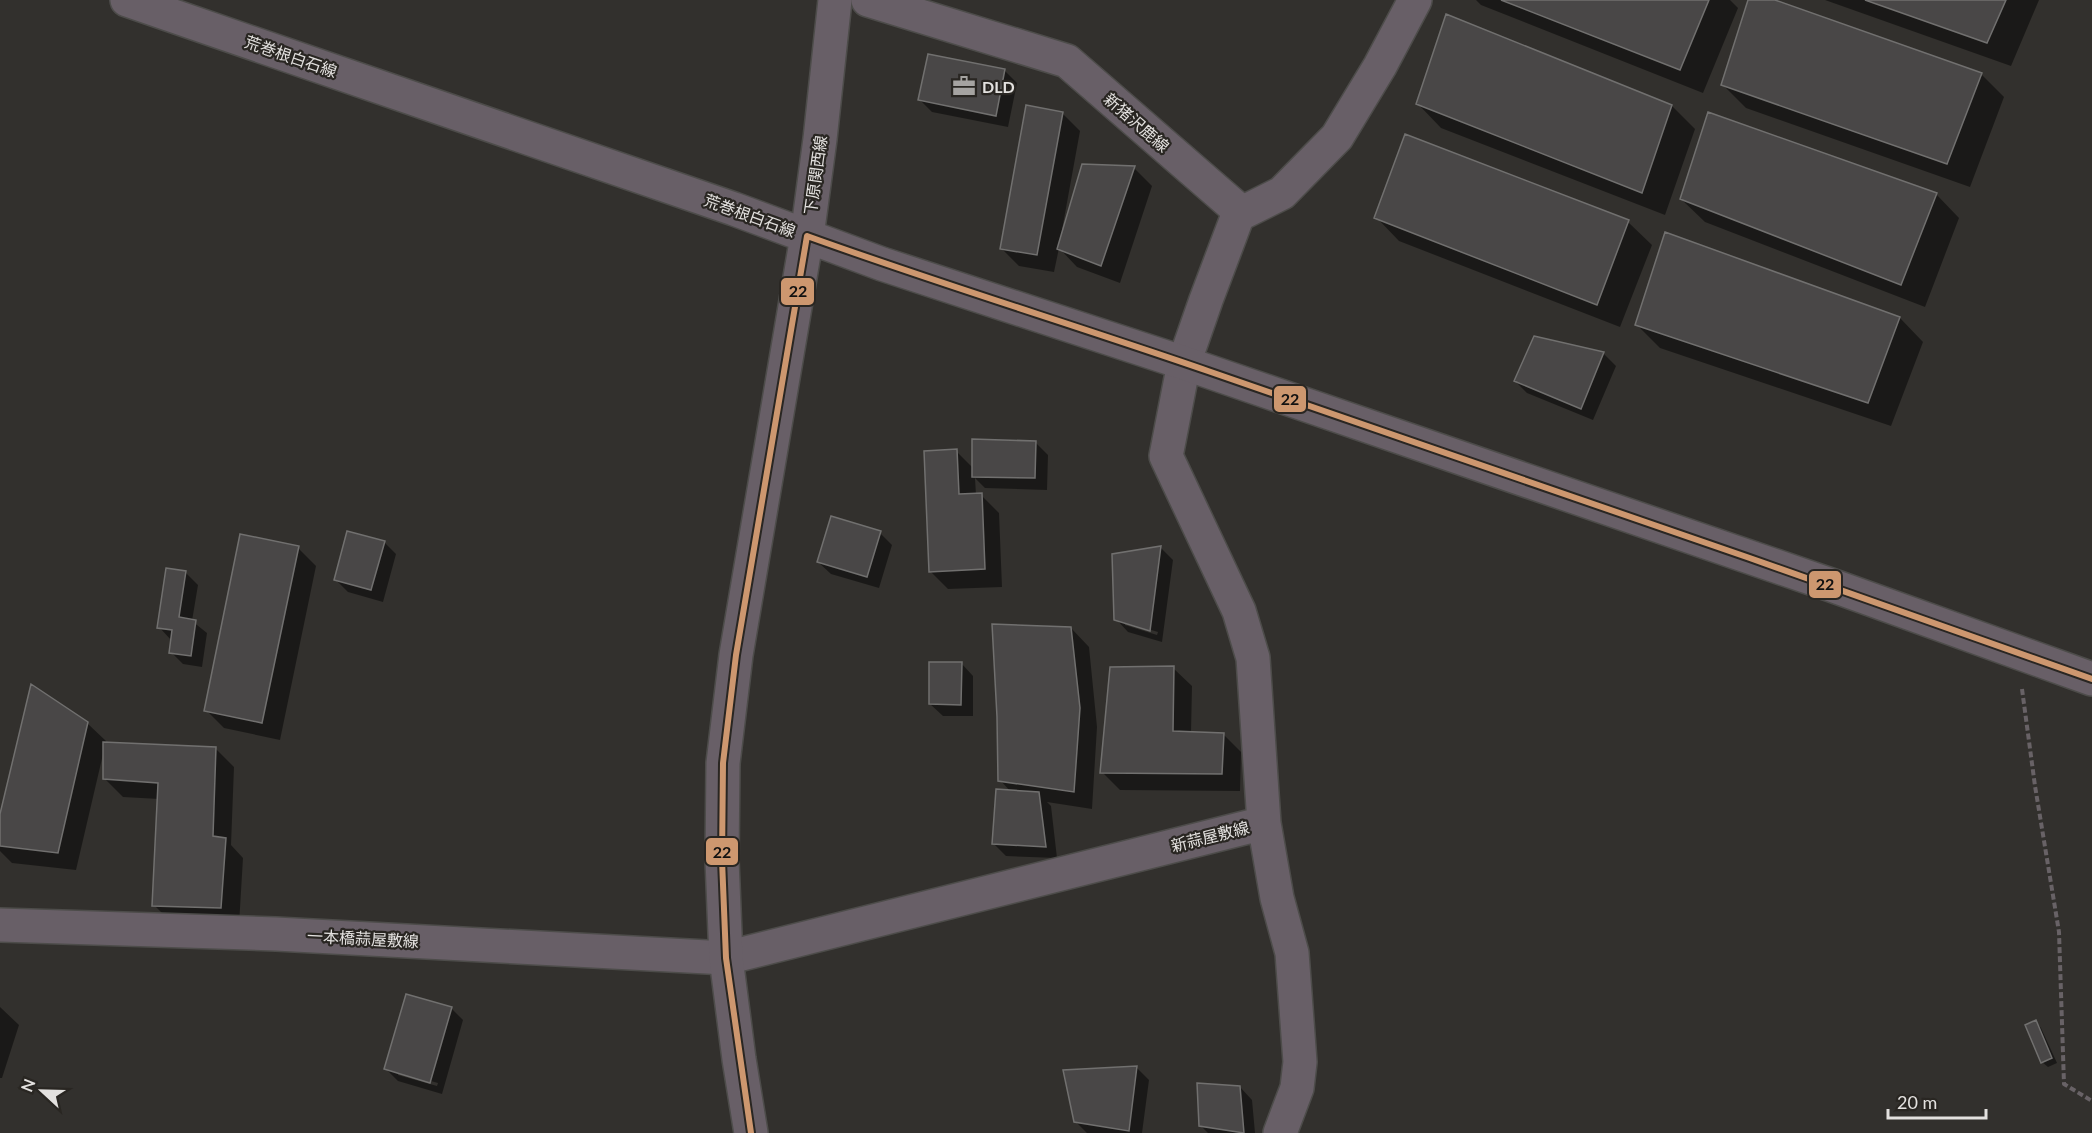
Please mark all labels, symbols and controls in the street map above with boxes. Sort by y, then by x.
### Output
street label: 荒巻根白石線 [243,31,339,81]
office icon: DLD [951,73,977,99]
place label: DLD [982,77,1015,96]
street label: 新猪沢鹿線 [1101,89,1173,155]
street label: 下原関西線 [800,134,830,216]
street label: 荒巻根白石線 [702,190,798,240]
line badge: 22 [780,277,815,306]
text: 22 [789,281,807,300]
line badge: 22 [1273,385,1307,413]
text: 22 [1281,389,1299,408]
line badge: 22 [1808,570,1842,599]
text: 22 [1816,574,1834,593]
street label: 新蒜屋敷線 [1169,817,1251,855]
line badge: 22 [705,837,739,866]
text: 22 [713,842,731,861]
street label: 一本橋蒜屋敷線 [307,926,419,950]
north arrow [12,1061,72,1121]
text: N [17,1076,39,1094]
scale bar [1888,1082,1986,1120]
text: 20 m [1897,1091,1937,1113]

